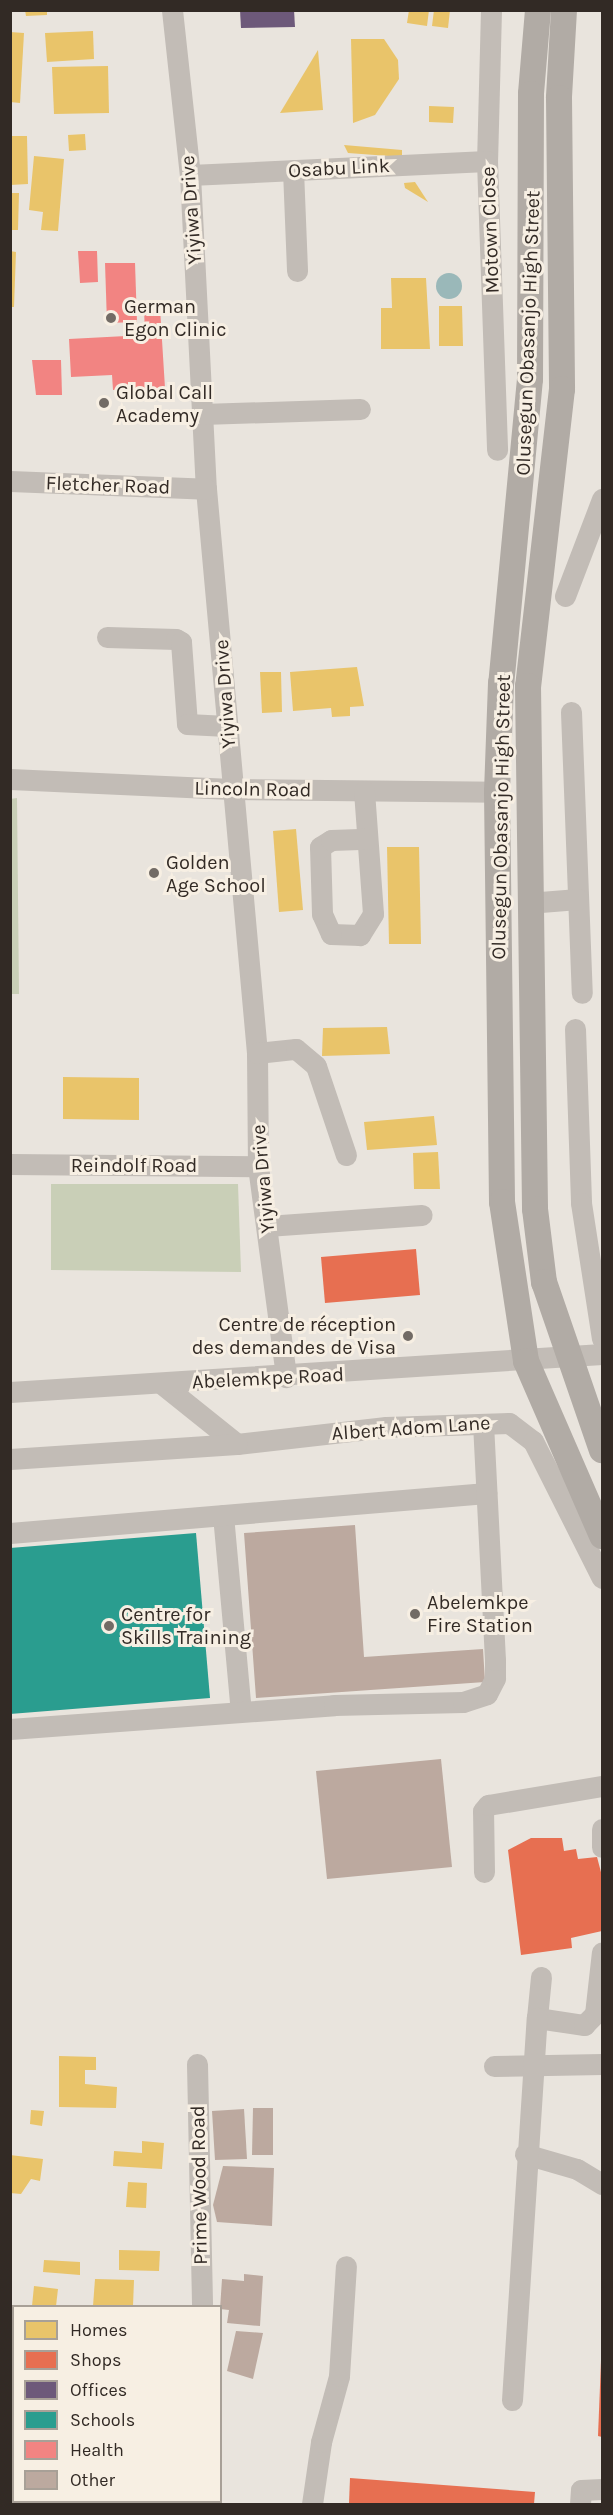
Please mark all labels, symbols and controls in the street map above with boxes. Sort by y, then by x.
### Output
street label: Osabu Link [288,153,390,183]
street label: Yiyiwa Drive [175,155,207,265]
street label: Motown Close [476,166,504,294]
street label: Olusegun Obasanjo High Street [511,190,545,476]
place label: German Egon Clinic [124,294,226,341]
marker: German Egon Clinic [102,309,120,327]
place label: Global Call Academy [116,380,213,427]
marker: Global Call Academy [97,396,111,410]
street label: Fletcher Road [45,471,171,499]
street label: Yiyiwa Drive [209,639,241,749]
street label: Olusegun Obasanjo High Street [487,674,515,960]
street label: Lincoln Road [194,776,312,802]
place label: Golden Age School [166,850,266,897]
marker: Golden Age School [147,866,161,880]
street label: Yiyiwa Drive [246,1124,280,1234]
street label: Reindolf Road [71,1153,197,1177]
place label: Centre de réception des demandes de Visa [192,1312,396,1359]
marker: Centre de réception des demandes de Visa [401,1329,415,1343]
street label: Abelemkpe Road [191,1362,345,1394]
street label: Albert Adom Lane [331,1410,491,1446]
place label: Abelemkpe Fire Station [427,1590,533,1637]
place label: Centre for Skills Training [121,1602,251,1649]
marker: Abelemkpe Fire Station [408,1607,422,1621]
marker: Centre for Skills Training [102,1619,116,1633]
street label: Prime Wood Road [186,2105,212,2265]
legend [12,2305,222,2503]
text: Homes [70,2319,127,2341]
text: Shops [70,2349,122,2371]
text: Offices [70,2379,127,2401]
text: Schools [70,2409,135,2431]
text: Health [70,2439,124,2461]
text: Other [70,2469,115,2491]

